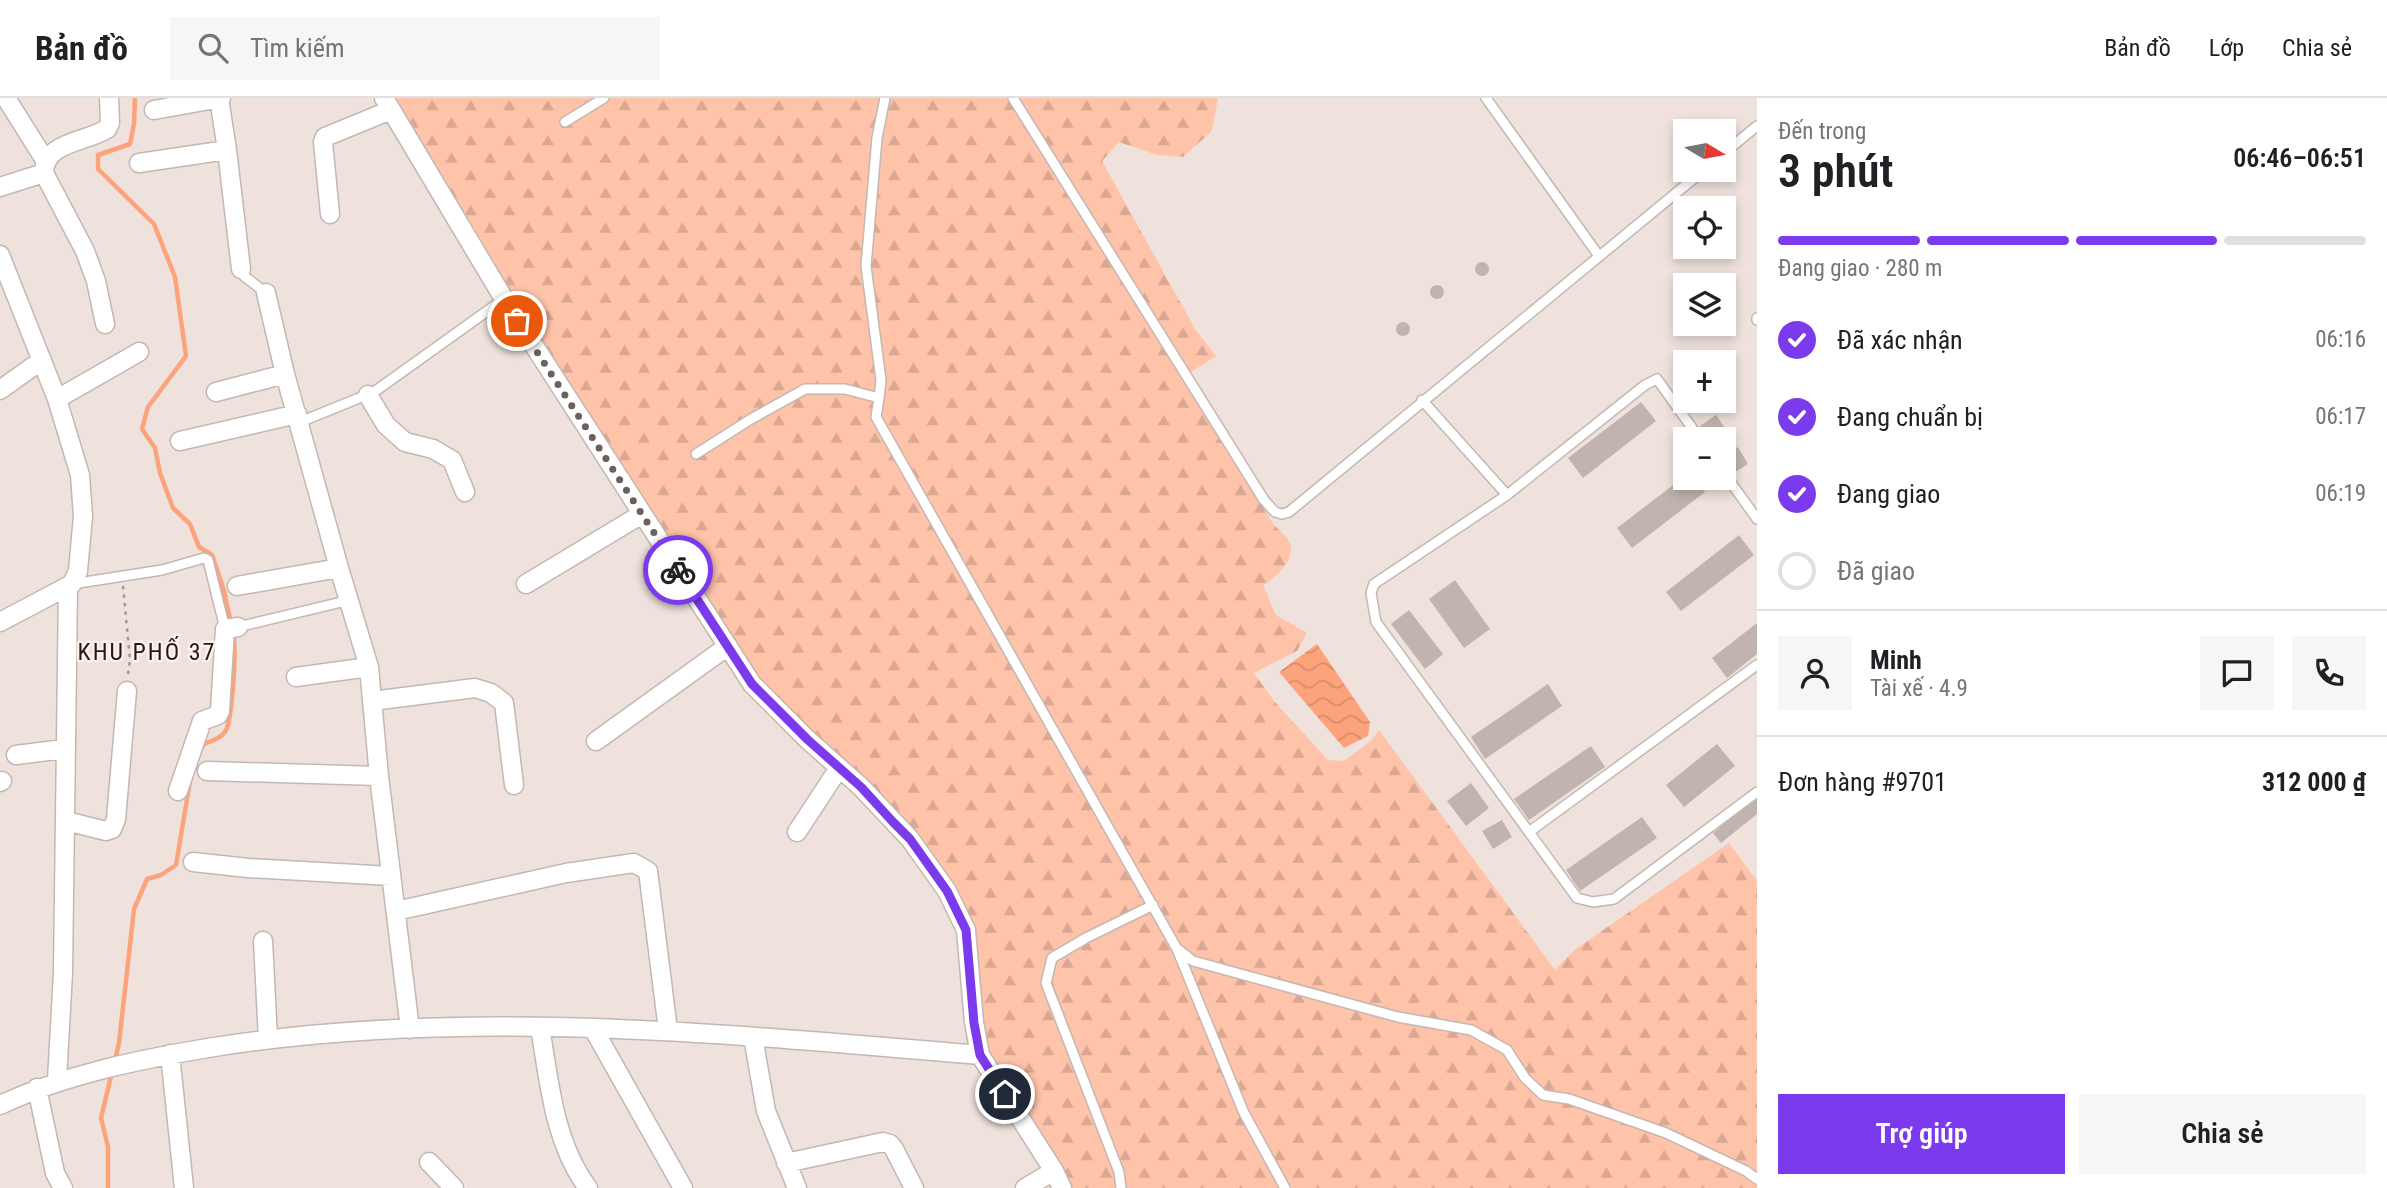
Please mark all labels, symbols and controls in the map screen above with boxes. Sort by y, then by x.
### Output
search box [170,17,660,80]
text: Bản đồ [35,29,128,68]
icon: search [194,29,232,67]
text: Tìm kiếm [250,33,345,63]
text: Bản đồ [2104,34,2171,62]
text: Lớp [2209,34,2244,62]
text: Chia sẻ [2282,34,2352,62]
text: Đến trong [1778,118,1866,145]
north arrow [1673,119,1736,182]
map controls [1673,119,1736,490]
text: 06:46–06:51 [2233,143,2366,173]
text: 3 phút [1778,144,1894,198]
button: locate [1673,196,1736,259]
text: Đang giao · 280 m [1778,255,1942,282]
button: layers [1673,273,1736,336]
pin [487,291,547,351]
icon: bag [498,302,536,340]
icon: check [1778,321,1816,359]
text: Đã xác nhận [1837,325,1963,355]
text: 06:16 [2315,326,2366,353]
button: + [1673,350,1736,413]
icon: check [1778,398,1816,436]
text: Đang chuẩn bị [1837,402,1983,432]
text: 06:17 [2315,403,2366,430]
button: − [1673,427,1736,490]
icon: check [1778,475,1816,513]
text: Đang giao [1837,479,1940,509]
text: 06:19 [2315,480,2366,507]
courier [643,535,713,605]
icon: bike [659,551,697,589]
text: Đã giao [1837,556,1915,586]
district label: KHU PHỐ 37 [78,636,216,666]
button: person [1778,636,1852,710]
button: chat [2200,636,2274,710]
button: phone [2292,636,2366,710]
text: Minh [1870,645,1922,675]
text: Tài xế · 4.9 [1870,675,1968,702]
text: Đơn hàng #9701 [1778,767,1947,797]
text: 312 000 ₫ [2262,767,2366,797]
pin [975,1064,1035,1124]
icon: home [986,1075,1024,1113]
button: Trợ giúp [1778,1094,2065,1174]
button: Chia sẻ [2079,1094,2366,1174]

